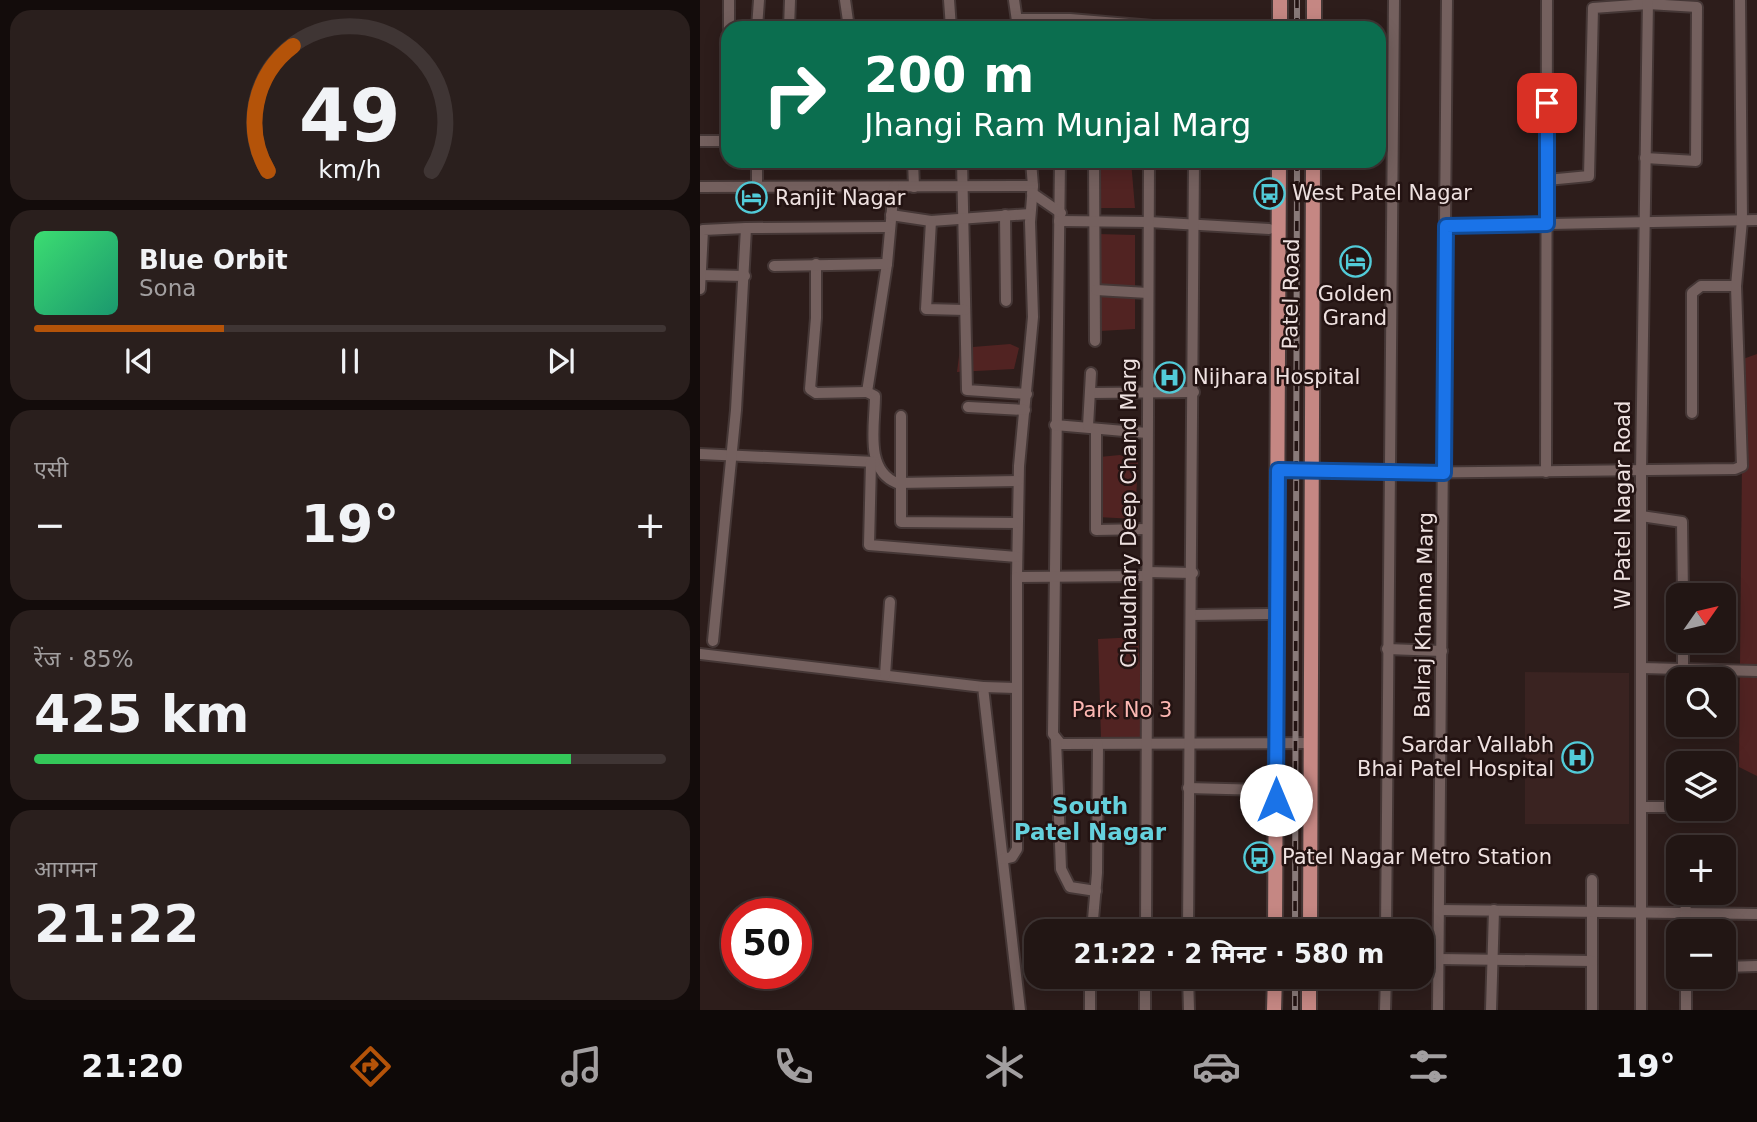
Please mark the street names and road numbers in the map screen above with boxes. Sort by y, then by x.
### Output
street label: Patel Road [1278,238,1304,350]
street label: Chaudhary Deep Chand Marg [1117,358,1141,668]
street label: W Patel Nagar Road [1611,401,1635,609]
street label: Balraj Khanna Marg [1410,512,1438,718]

